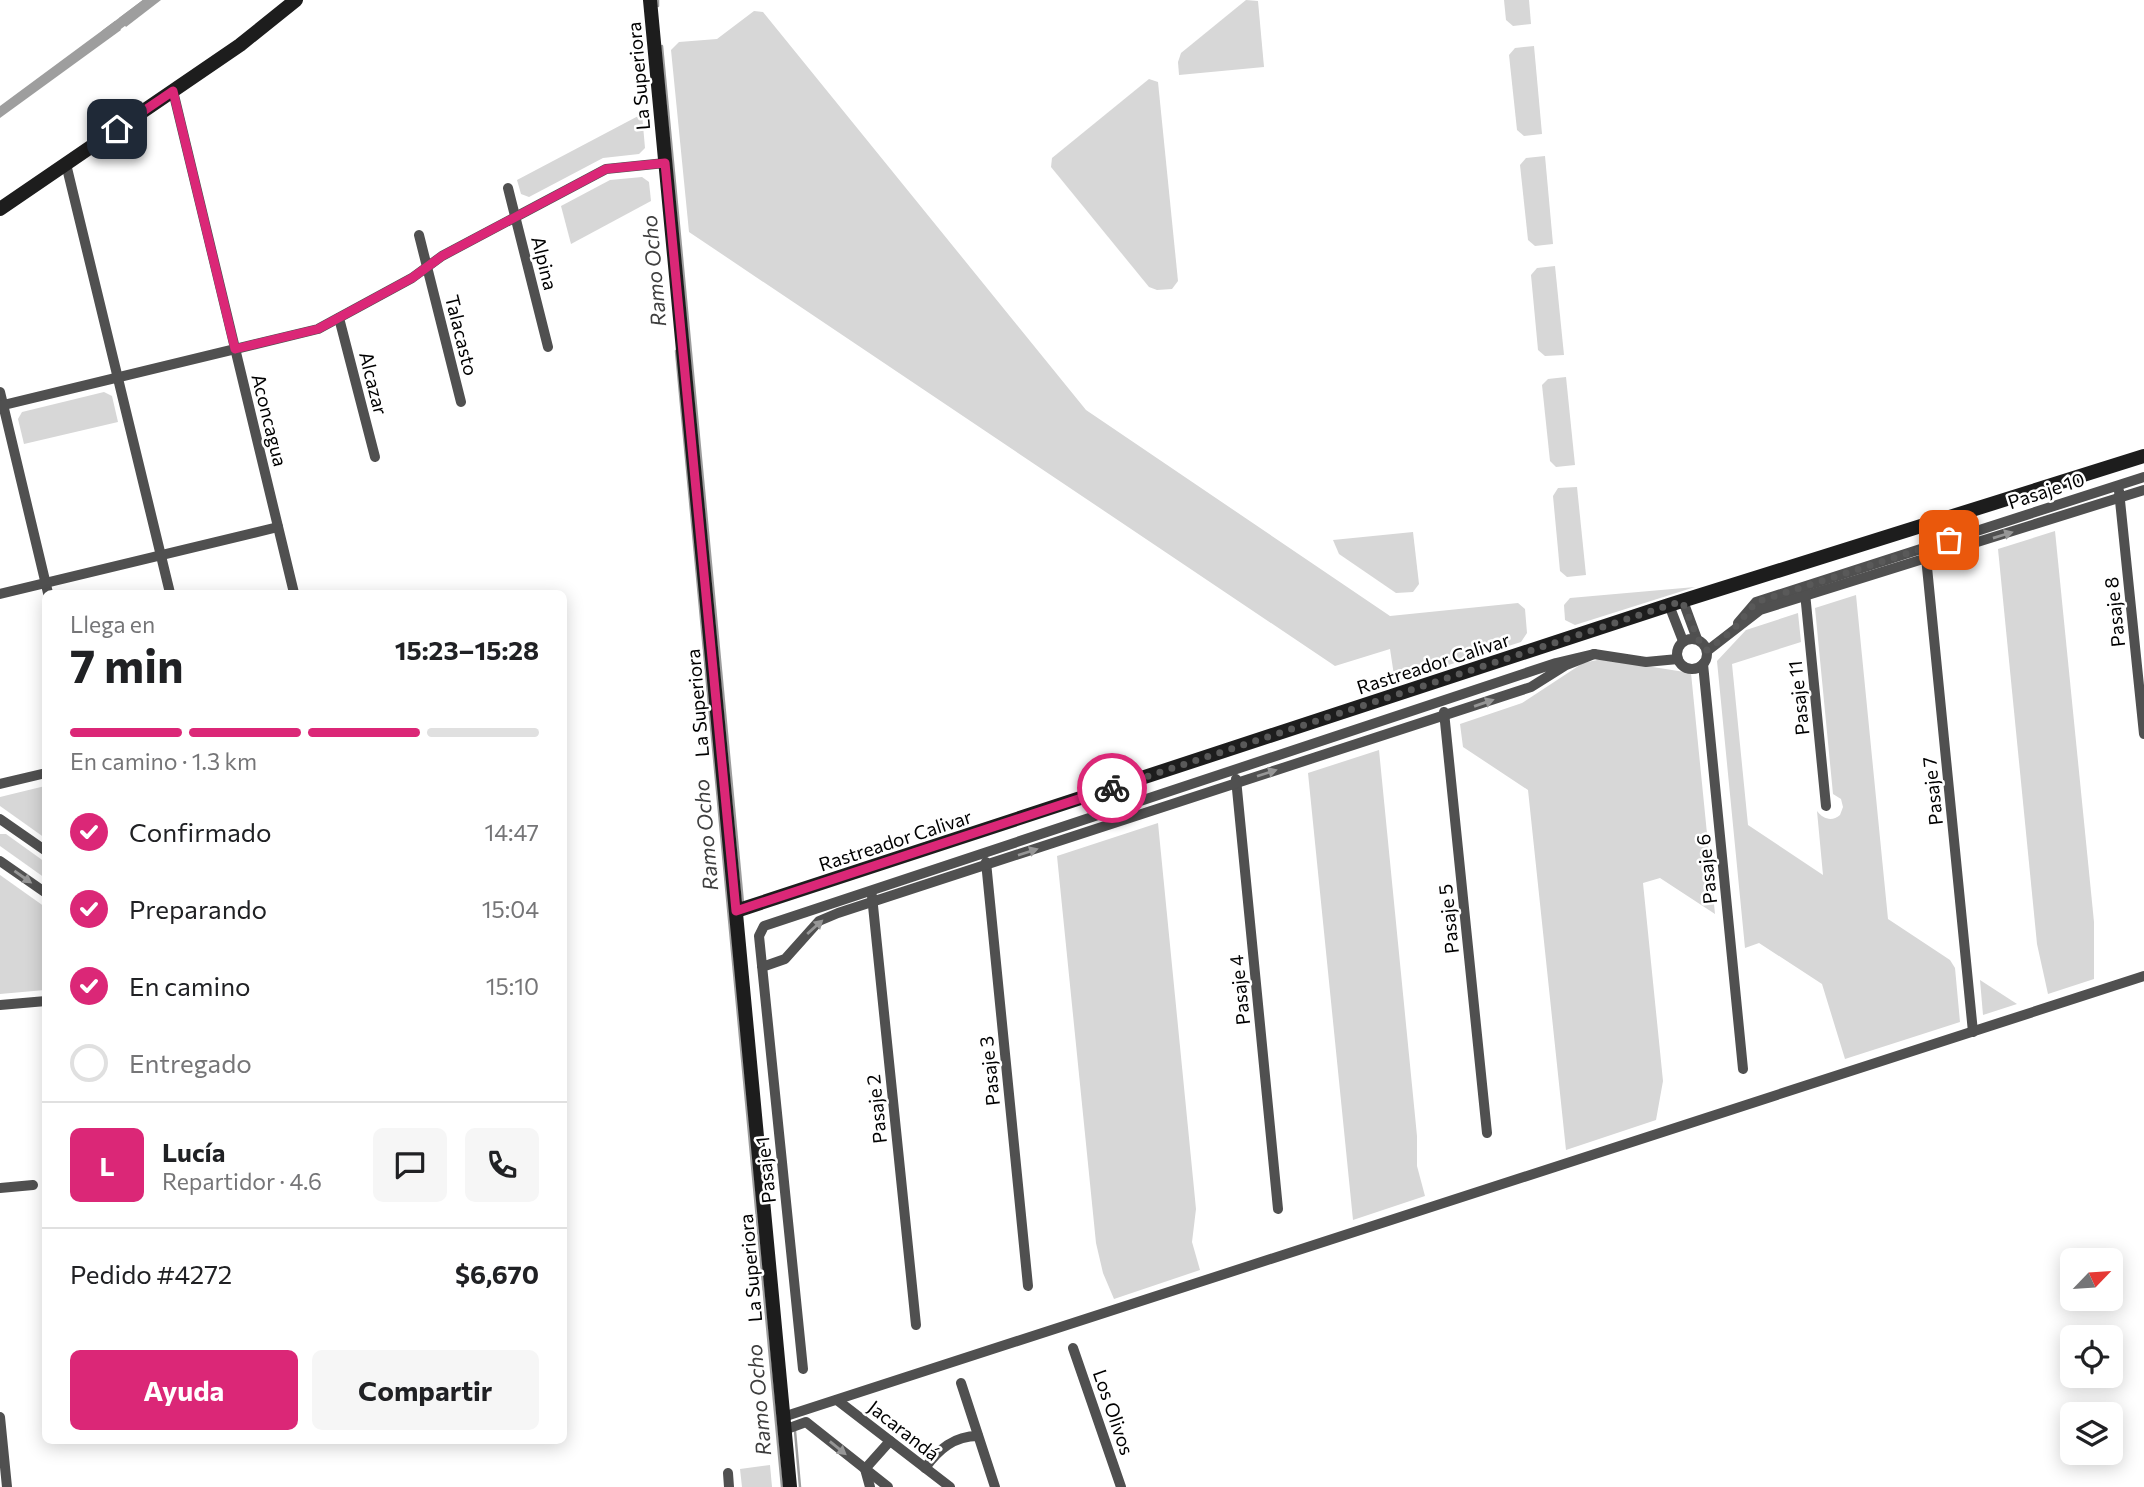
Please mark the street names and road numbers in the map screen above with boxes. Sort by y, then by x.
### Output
street label: La Superiora [622,21,654,131]
street label: Alpina [527,234,563,292]
street label: Talacasto [441,292,483,378]
street label: Alcazar [355,349,393,417]
street label: Aconcagua [247,371,293,469]
street label: Pasaje 10 [2005,467,2087,513]
street label: Pasaje 8 [2099,576,2129,648]
street label: Rastreador Calivar [1354,627,1513,699]
street label: La Superiora [681,648,713,758]
street label: Pasaje 11 [1783,659,1813,737]
street label: Pasaje 7 [1917,755,1947,827]
street label: Rastreador Calivar [816,804,975,876]
street label: Pasaje 6 [1691,833,1721,905]
street label: Pasaje 5 [1433,883,1463,955]
street label: Pasaje 4 [1224,954,1254,1026]
street label: Pasaje 3 [974,1035,1004,1107]
street label: Pasaje 2 [861,1073,891,1145]
street label: Pasaje 1 [750,1135,780,1205]
street label: La Superiora [734,1213,766,1323]
street label: Los Olivos [1089,1366,1139,1458]
street label: Jacarandá [864,1395,944,1465]

